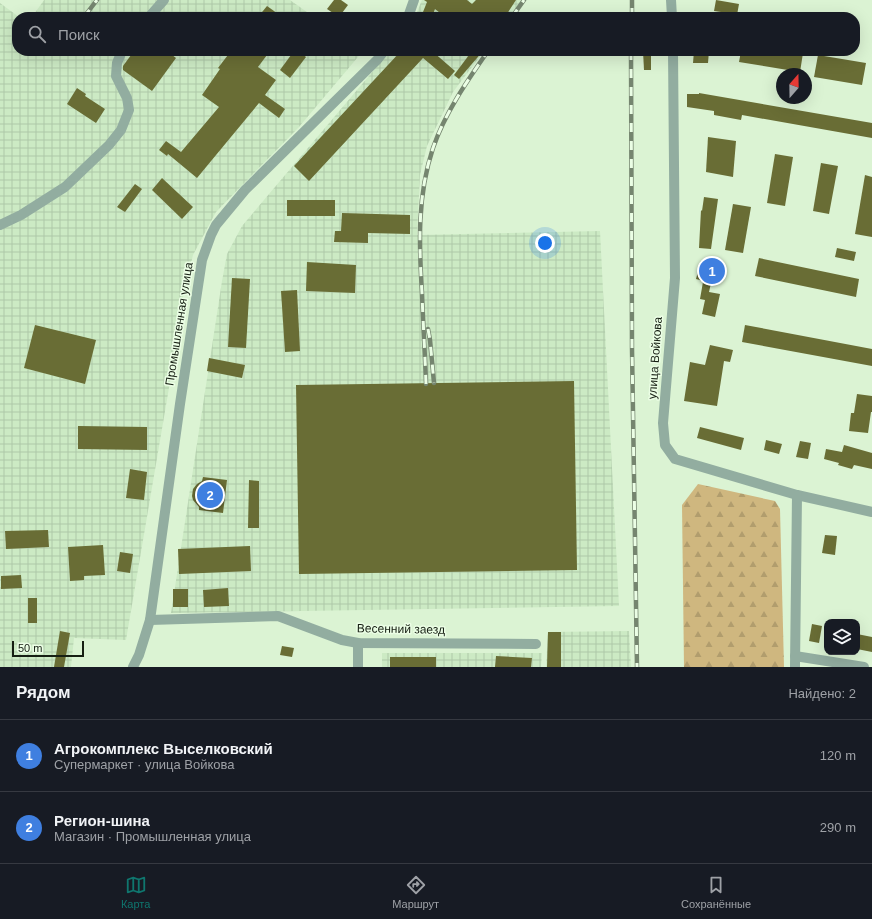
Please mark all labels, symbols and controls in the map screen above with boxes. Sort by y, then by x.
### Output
search box [12,12,860,56]
icon: search [26,23,48,45]
text: Поиск [58,26,100,43]
north arrow [776,68,812,104]
your location [535,233,555,253]
pin: 1 [699,256,725,286]
street label: Промышленная улица [162,261,196,387]
street label: улица Войкова [645,316,665,400]
pin: 2 [197,480,223,510]
map controls [824,619,860,655]
button: layers [824,619,860,655]
street label: Весенний заезд [357,621,445,637]
scale bar [12,639,84,658]
text: 50 m [18,642,42,654]
text: Рядом [16,683,71,702]
text: Найдено: 2 [788,686,856,701]
text: Агрокомплекс Выселковский [54,740,273,757]
text: 1 [25,748,33,763]
text: 120 m [820,748,856,763]
text: Супермаркет · улица Войкова [54,757,235,772]
text: Регион-шина [54,812,150,829]
text: 2 [25,820,33,835]
text: 290 m [820,820,856,835]
text: Магазин · Промышленная улица [54,829,251,844]
tab: Карта [121,874,150,910]
tab: Маршрут [392,874,439,910]
tab: Сохранённые [681,874,751,910]

